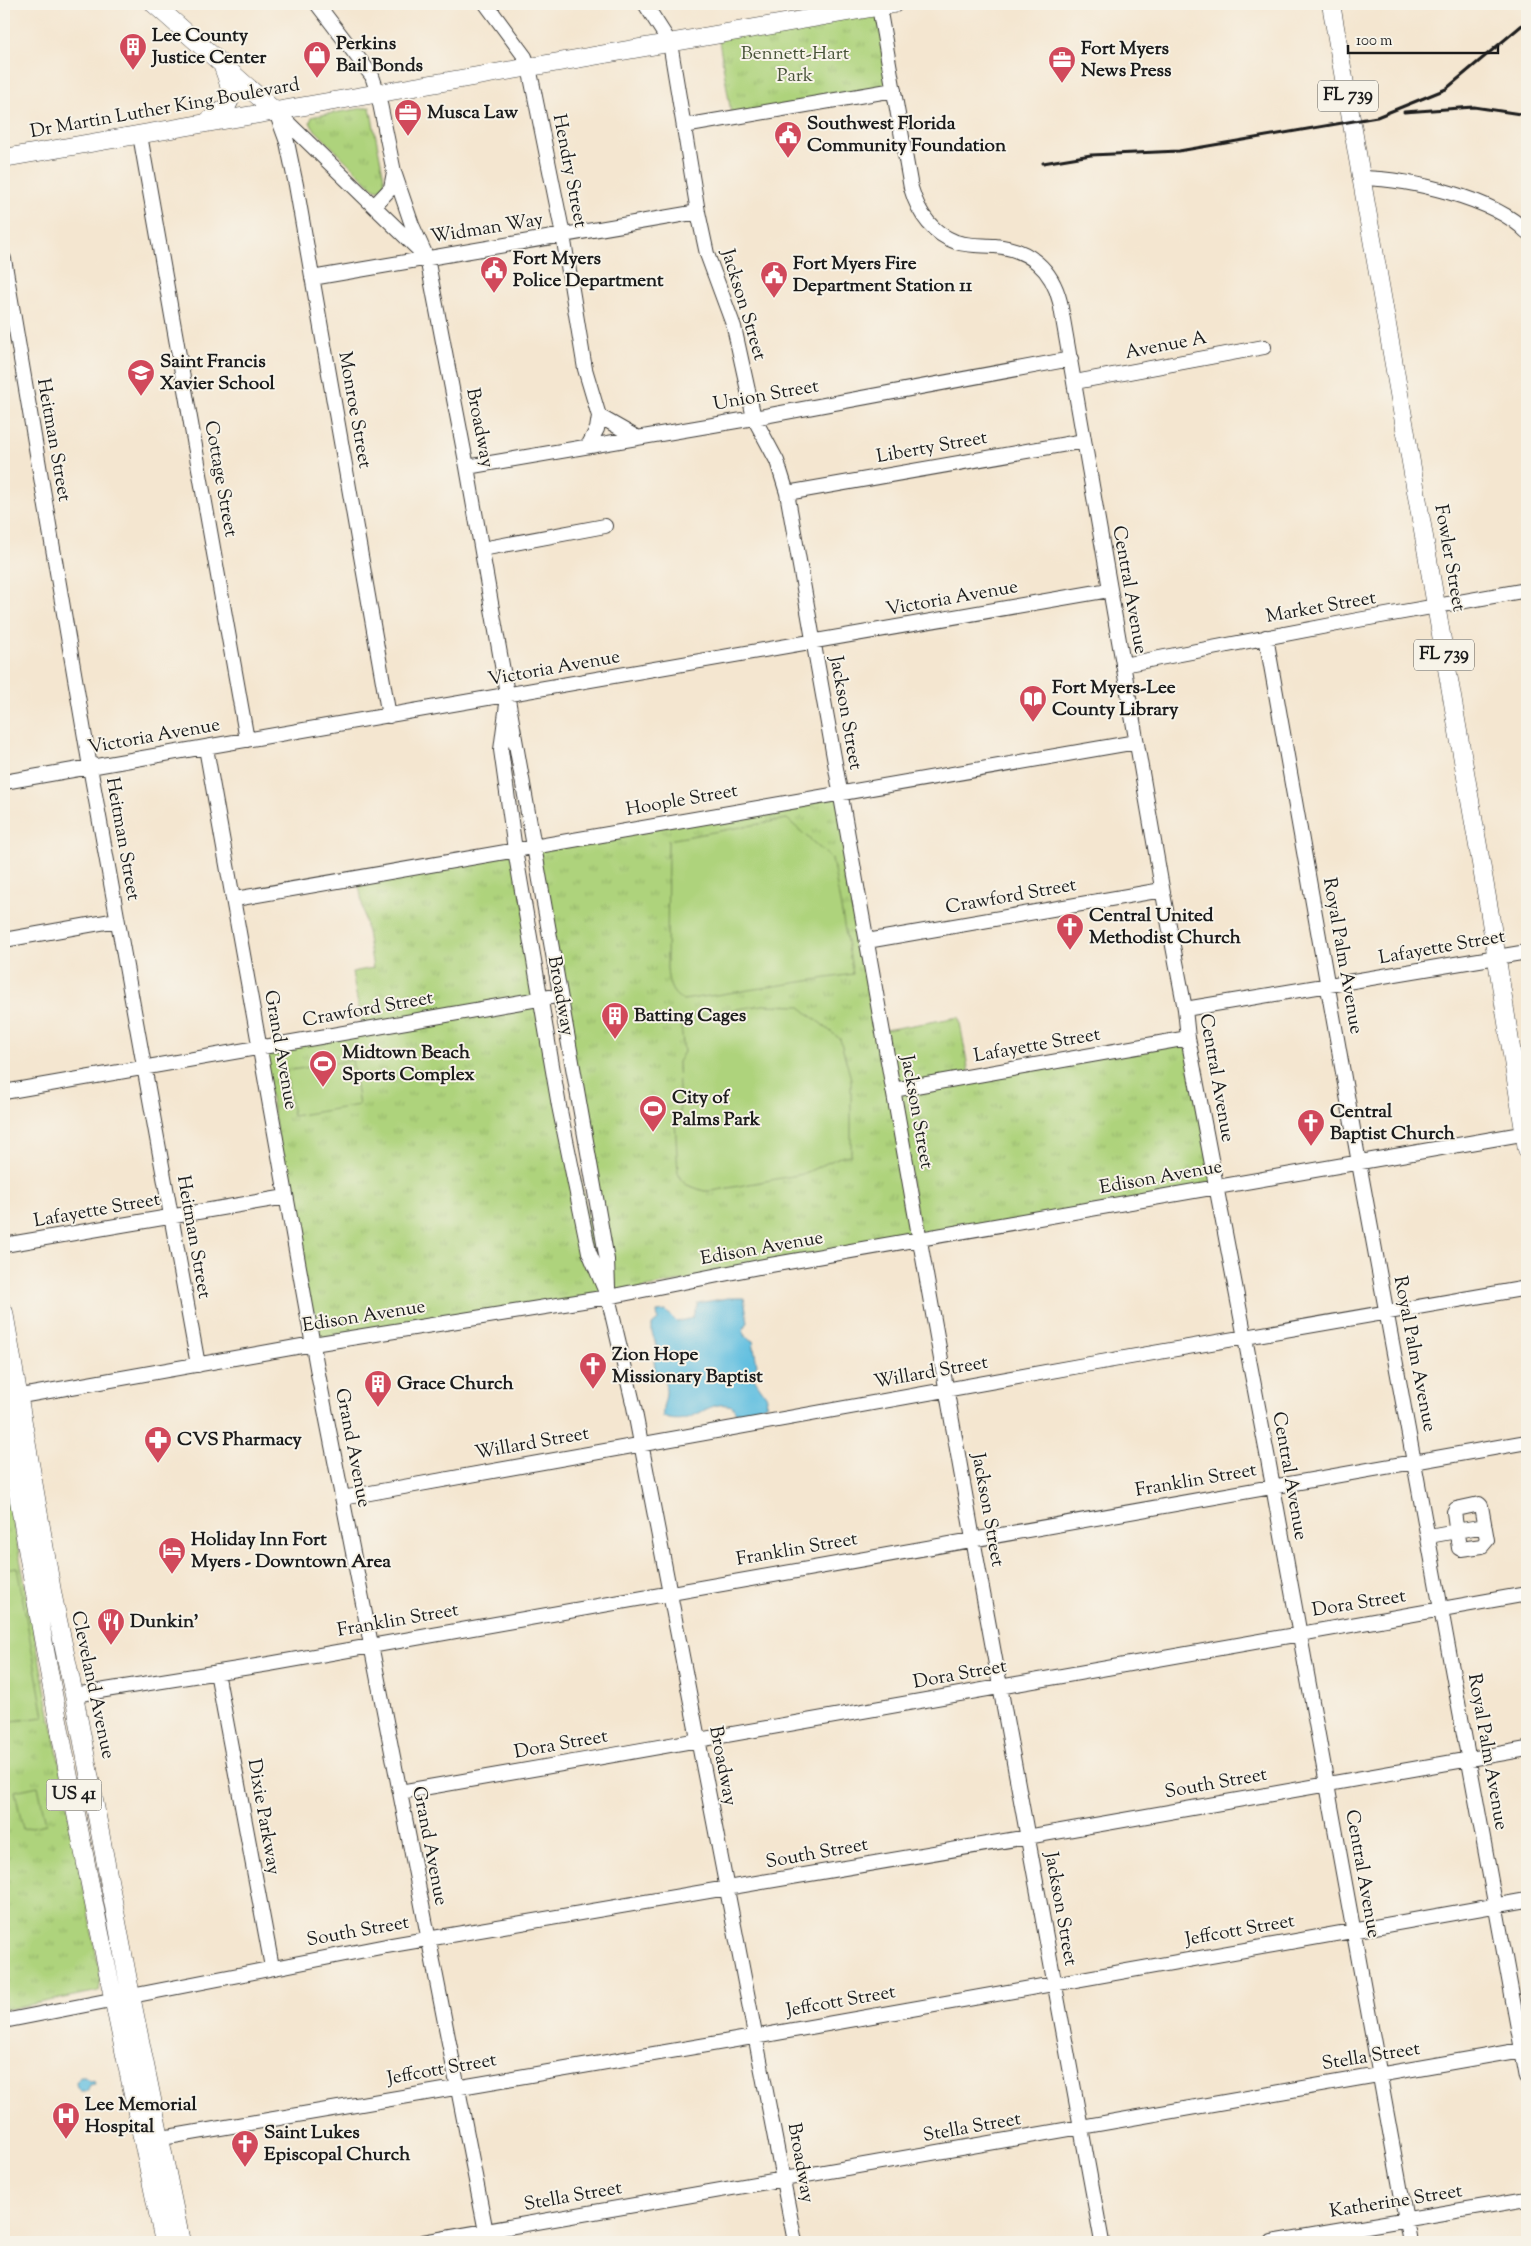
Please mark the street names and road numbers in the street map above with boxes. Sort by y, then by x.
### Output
street label: Dr Martin Luther King Boulevard [28,72,302,146]
road number: FL 739 [1318,80,1378,112]
street label: Hendry Street [545,112,593,231]
street label: Widman Way [429,207,546,251]
street label: Jackson Street [713,245,773,364]
street label: Avenue A [1123,325,1210,367]
street label: Monroe Street [330,350,378,471]
street label: Union Street [711,373,821,419]
street label: Heitman Street [29,376,77,504]
street label: Broadway [458,386,500,471]
street label: Cottage Street [196,419,244,540]
street label: Liberty Street [874,425,990,471]
street label: Fowler Street [1426,502,1472,614]
street label: Central Avenue [1104,524,1154,656]
street label: Victoria Avenue [884,574,1020,624]
street label: Market Street [1264,585,1379,631]
road number: FL 739 [1414,640,1474,670]
street label: Victoria Avenue [486,644,622,694]
street label: Jackson Street [822,653,868,772]
street label: Victoria Avenue [86,712,222,762]
street label: Heitman Street [98,775,146,903]
street label: Hoople Street [624,778,741,824]
street label: Crawford Street [943,872,1079,922]
street label: Royal Palm Avenue [1315,876,1369,1036]
street label: Lafayette Street [1377,923,1508,972]
street label: Broadway [540,954,580,1039]
street label: Crawford Street [300,985,436,1035]
street label: Grand Avenue [256,988,304,1112]
street label: Central Avenue [1191,1012,1241,1144]
street label: Lafayette Street [972,1021,1103,1070]
street label: Jackson Street [893,1052,939,1171]
street label: Edison Avenue [1097,1154,1225,1202]
street label: Heitman Street [169,1173,217,1301]
street label: Lafayette Street [32,1186,163,1235]
street label: Edison Avenue [698,1225,826,1273]
street label: Royal Palm Avenue [1386,1274,1442,1434]
street label: Edison Avenue [301,1294,428,1340]
street label: Willard Street [872,1350,991,1396]
street label: Grand Avenue [327,1386,377,1510]
street label: Central Avenue [1264,1410,1314,1542]
street label: Willard Street [473,1421,592,1467]
street label: Jackson Street [964,1450,1010,1569]
street label: Franklin Street [1133,1457,1259,1505]
street label: Franklin Street [734,1526,860,1574]
street label: Dora Street [1310,1583,1408,1625]
street label: Franklin Street [335,1597,461,1645]
street label: Cleveland Avenue [63,1609,121,1762]
street label: Dora Street [911,1653,1009,1696]
street label: Royal Palm Avenue [1460,1672,1514,1832]
street label: Dora Street [512,1723,610,1766]
street label: Broadway [701,1724,743,1809]
street label: Dixie Parkway [240,1757,287,1878]
street label: South Street [1163,1762,1270,1806]
road number: US 41 [46,1780,102,1810]
street label: Grand Avenue [404,1784,454,1908]
street label: Central Avenue [1337,1808,1387,1940]
street label: South Street [764,1832,871,1876]
street label: Jackson Street [1037,1849,1083,1968]
street label: Jeffcott Street [1182,1908,1297,1954]
street label: South Street [305,1910,412,1954]
street label: Jeffcott Street [783,1979,898,2025]
street label: Stella Street [1320,2036,1423,2078]
street label: Jeffcott Street [384,2047,499,2093]
street label: Stella Street [921,2106,1024,2150]
street label: Broadway [780,2121,820,2206]
street label: Stella Street [522,2175,625,2219]
street label: Katherine Street [1328,2178,1465,2226]

